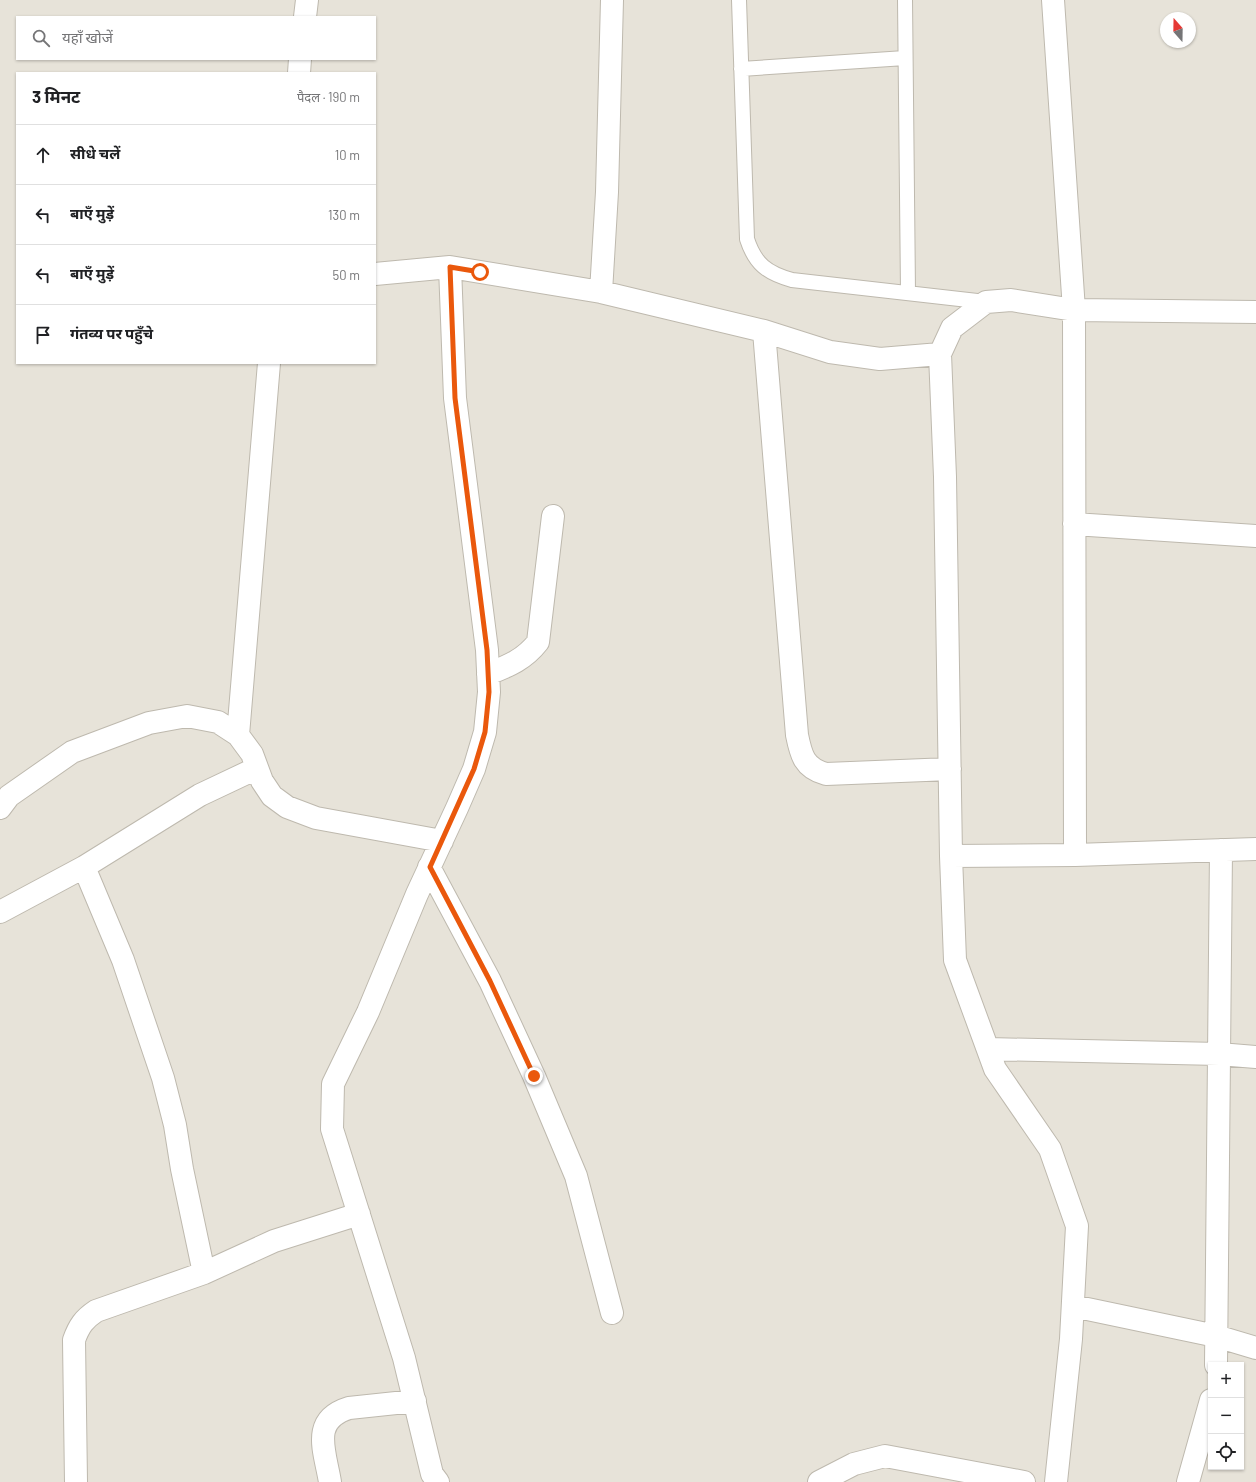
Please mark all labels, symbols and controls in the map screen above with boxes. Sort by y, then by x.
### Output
north arrow [1160,12,1196,48]
search box [16,16,376,60]
icon: search [30,27,52,49]
text: यहाँ खोजें [62,28,113,46]
text: 3 मिनट [32,86,80,106]
text: पैदल · 190 m [297,89,360,105]
icon: ahead [32,144,54,166]
text: सीधे चलें [70,144,120,162]
text: 10 m [335,147,360,163]
icon: left [32,204,54,226]
text: बाएँ मुड़ें [70,204,114,222]
text: 130 m [328,207,360,223]
route start [471,263,489,281]
icon: left [32,264,54,286]
text: बाएँ मुड़ें [70,264,114,282]
text: 50 m [333,267,360,283]
icon: arrive [32,324,54,346]
text: गंतव्य पर पहुँचे [70,324,153,342]
route end [525,1067,543,1085]
map controls [1208,1362,1244,1470]
button: + [1208,1362,1244,1398]
button: − [1208,1398,1244,1434]
button: locate [1208,1434,1244,1470]

